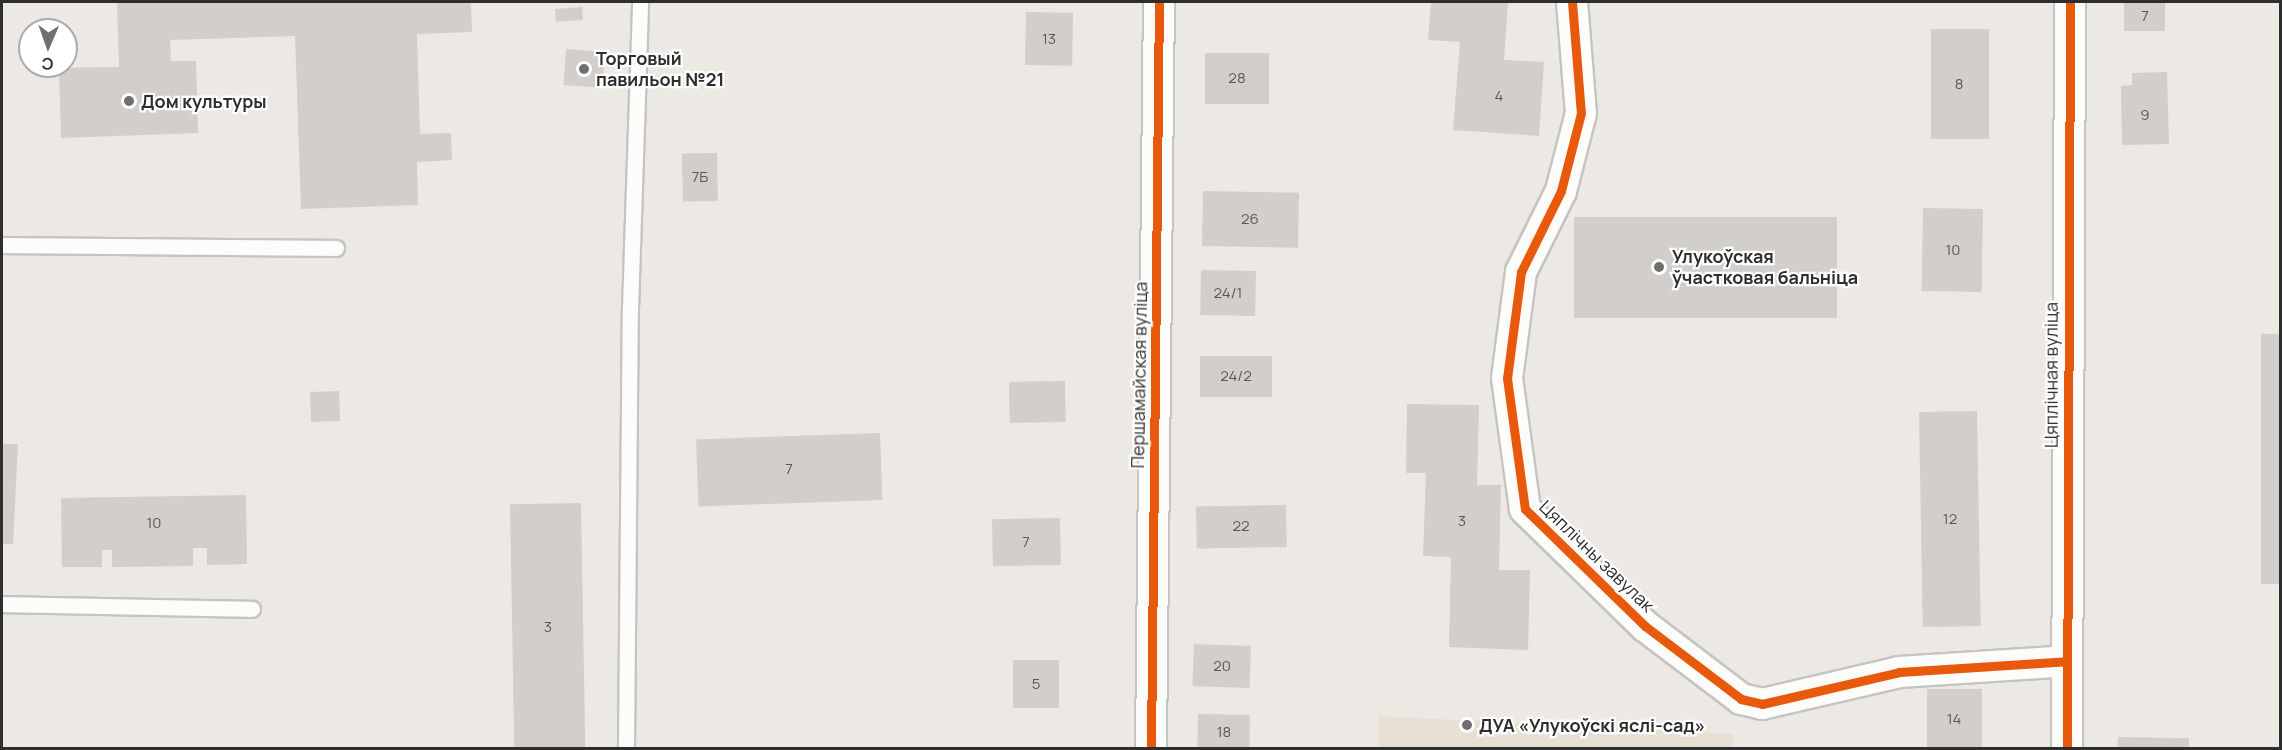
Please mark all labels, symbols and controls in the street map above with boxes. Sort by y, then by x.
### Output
house number: 7 [2141,7,2149,25]
north arrow [18,18,78,78]
house number: 13 [1042,30,1056,48]
place label: Торговый павильон №21 [596,48,724,90]
text: С [41,53,54,75]
marker: Торговый павильон №21 [577,62,591,76]
house number: 28 [1228,69,1246,87]
house number: 8 [1955,75,1963,93]
house number: 4 [1495,87,1503,105]
place label: Дом культуры [141,90,267,112]
marker: Дом культуры [122,94,136,108]
house number: 9 [2140,106,2150,124]
house number: 7Б [692,168,708,186]
house number: 26 [1241,210,1259,228]
house number: 10 [1946,241,1960,259]
place label: Улукоўская ўчастковая бальніца [1672,246,1858,288]
marker: Улукоўская ўчастковая бальніца [1650,258,1668,276]
street label: Першамайская вуліца [1127,281,1151,469]
house number: 24/1 [1214,284,1242,302]
street label: Цяплічная вуліца [2040,302,2062,448]
house number: 24/2 [1220,367,1252,385]
house number: 7 [785,460,793,478]
street label: Цяплічны завулак [1535,496,1659,616]
house number: 12 [1943,510,1957,528]
house number: 3 [1458,512,1466,530]
house number: 10 [147,514,161,532]
house number: 22 [1232,517,1250,535]
house number: 7 [1022,533,1030,551]
house number: 3 [544,618,552,636]
house number: 20 [1213,657,1231,675]
house number: 5 [1032,675,1040,693]
house number: 14 [1947,710,1961,728]
place label: ДУА «Улукоўскі яслі-сад» [1479,714,1705,736]
marker: ДУА «Улукоўскі яслі-сад» [1460,718,1474,732]
house number: 18 [1217,723,1231,741]

